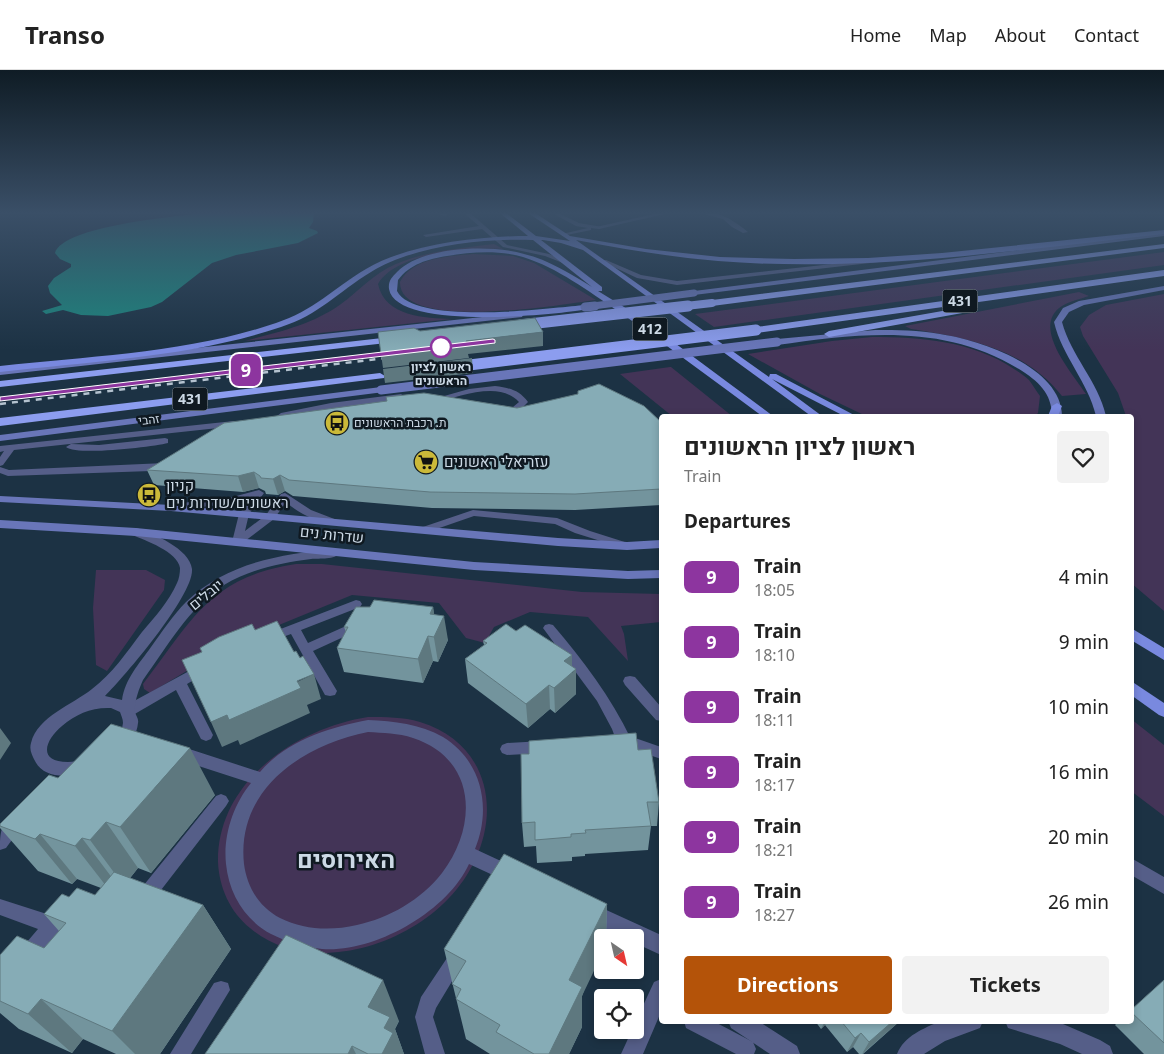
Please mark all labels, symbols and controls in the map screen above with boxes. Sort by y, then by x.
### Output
text: Transo [25,18,105,51]
text: Home [850,23,901,47]
text: Map [929,23,967,47]
text: About [995,23,1046,47]
text: Contact [1074,23,1139,47]
road number: 431 [942,290,978,312]
road number: 412 [632,318,668,340]
marker: ראשון לציון הראשונים [430,336,452,358]
line badge: 9 [230,354,262,386]
text: 9 [241,358,251,382]
place label: ראשון לציון הראשונים [411,358,471,389]
road number: 431 [172,388,208,410]
street label: זהבי [137,410,160,429]
bus stop icon: ת. רכבת הראשונים [324,410,350,436]
place label: ת. רכבת הראשונים [354,414,446,431]
text: ראשון לציון הראשונים [684,429,915,462]
button: heart [1057,431,1109,483]
supermarket icon: עזריאלי ראשונים [413,449,439,475]
place label: עזריאלי ראשונים [444,451,548,471]
text: Train [684,465,721,487]
place label: קניון ראשונים/שדרות נים [166,475,289,512]
bus stop icon: קניון ראשונים/שדרות נים [136,482,162,508]
text: Departures [684,508,791,534]
street label: שדרות נים [299,521,365,547]
text: Train [754,553,802,579]
text: 4 min [1059,564,1109,590]
text: 9 [706,565,717,589]
street label: יובלים [184,574,227,614]
text: 18:05 [754,579,795,601]
text: Train [754,618,802,644]
text: 9 min [1059,629,1109,655]
text: 9 [706,630,717,654]
text: 18:10 [754,644,795,666]
text: Train [754,683,802,709]
text: 10 min [1048,694,1109,720]
text: 9 [706,695,717,719]
text: 18:11 [754,709,795,731]
text: Train [754,748,802,774]
text: 16 min [1048,759,1109,785]
text: 9 [706,760,717,784]
text: 18:17 [754,774,795,796]
text: Train [754,813,802,839]
text: 20 min [1048,824,1109,850]
text: 9 [706,825,717,849]
text: 18:21 [754,839,795,861]
district label: האירוסים [297,842,395,875]
text: Train [754,878,802,904]
text: 26 min [1048,889,1109,915]
text: 9 [706,890,717,914]
text: 18:27 [754,904,795,926]
north arrow [594,929,644,979]
map controls [594,929,644,1039]
button: Directions [684,956,892,1014]
button: Tickets [902,956,1109,1014]
button: locate [594,989,644,1039]

